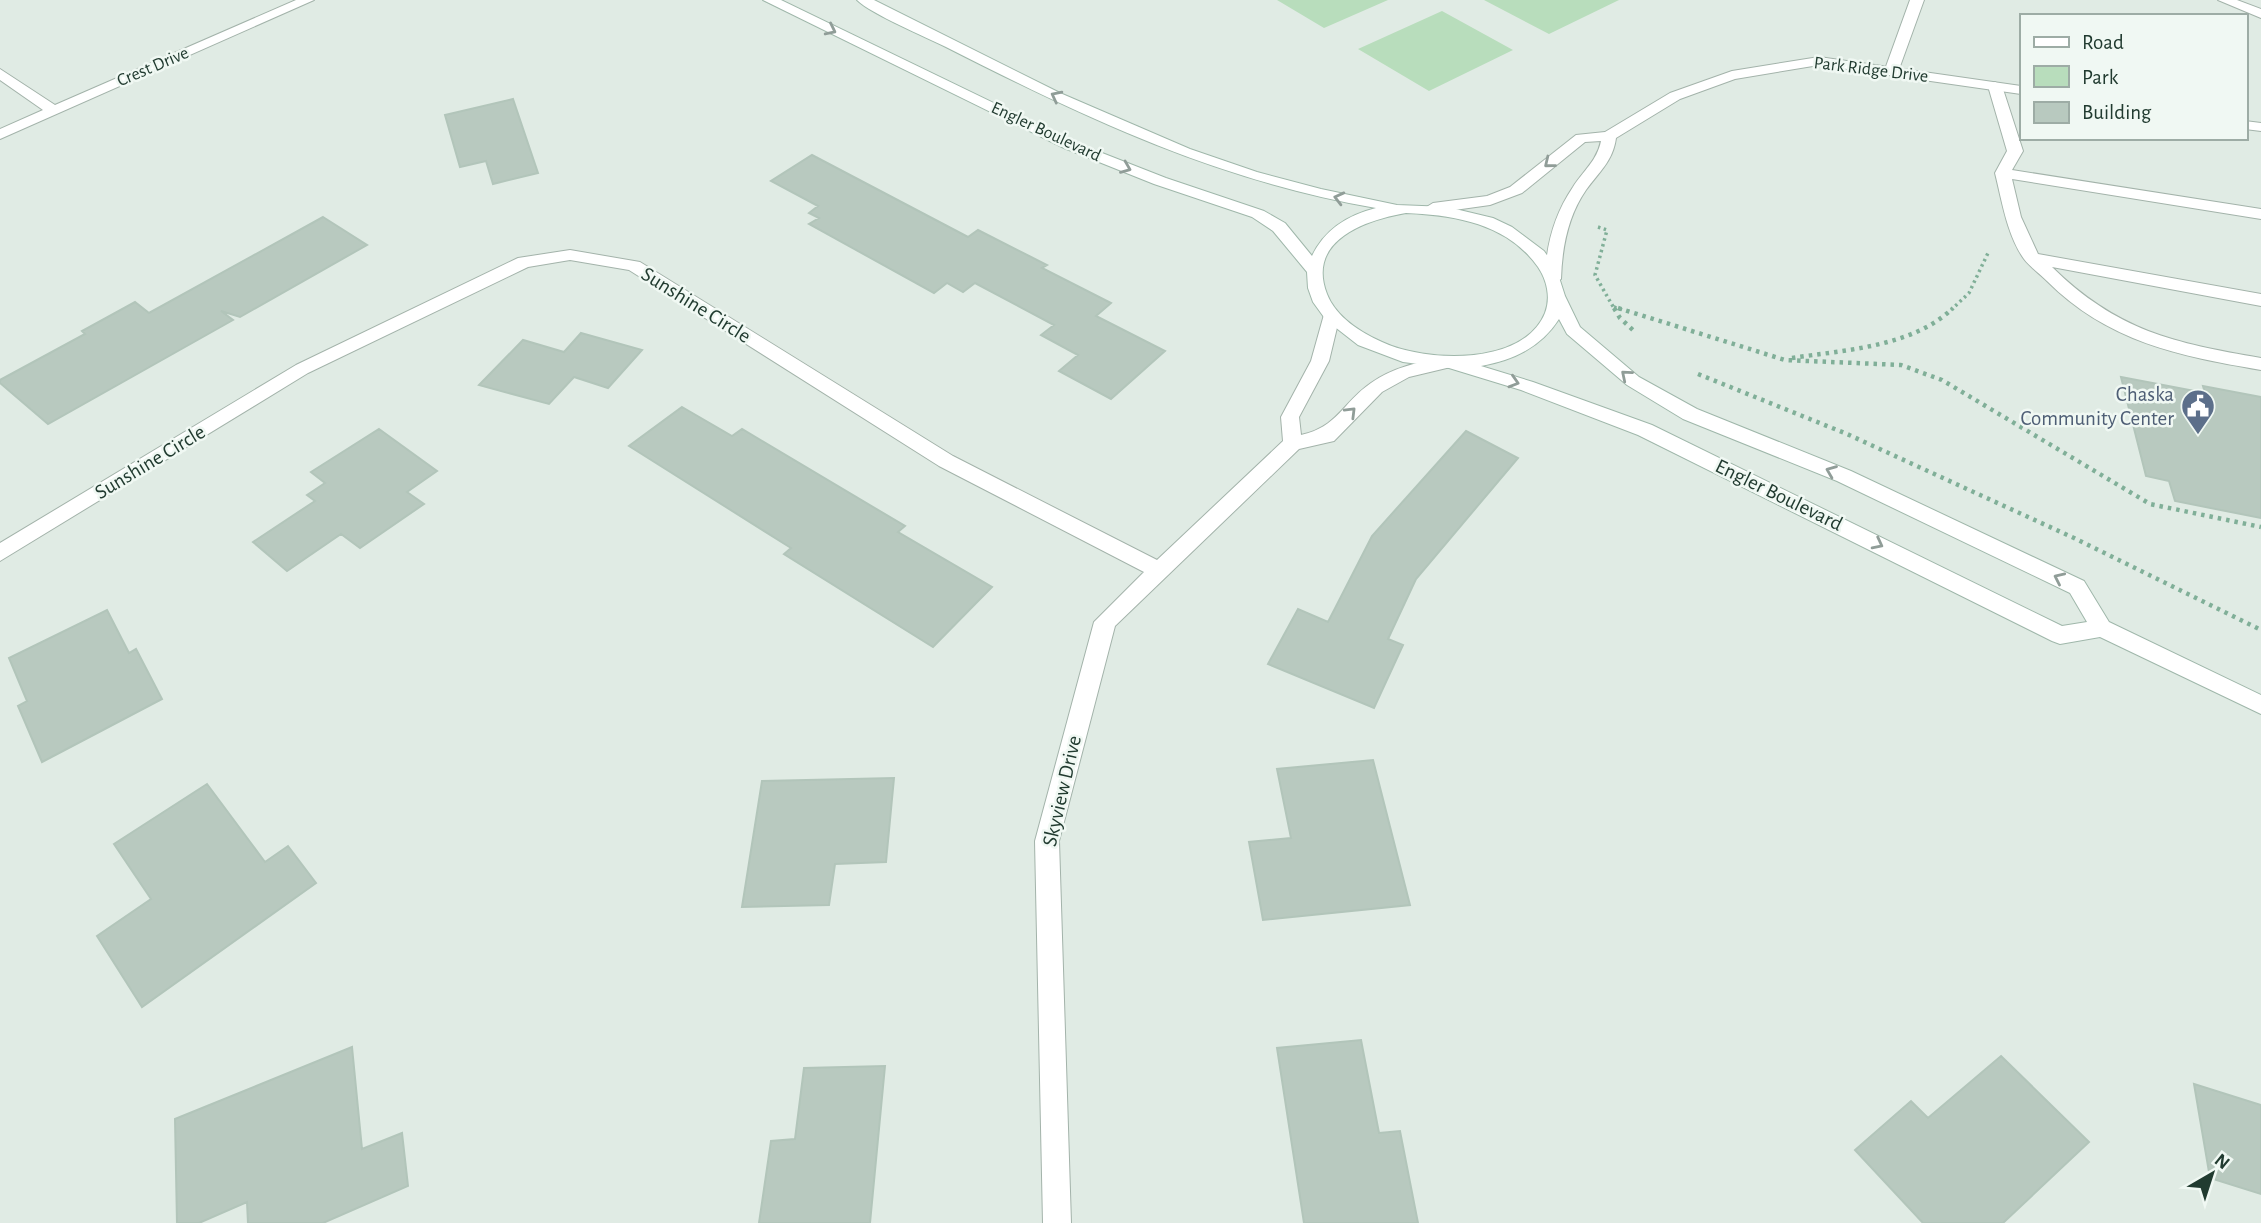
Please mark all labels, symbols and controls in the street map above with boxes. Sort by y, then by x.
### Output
legend [2020,14,2247,140]
one-way arrow [824,21,836,35]
text: Road [2082,32,2124,53]
street label: Crest Drive [115,44,191,90]
street label: Park Ridge Drive [1813,54,1929,86]
text: Park [2082,67,2119,88]
one-way arrow [1051,90,1063,104]
street label: Engler Boulevard [988,99,1104,165]
text: Building [2082,102,2152,123]
one-way arrow [1545,155,1558,167]
one-way arrow [1119,159,1131,173]
one-way arrow [1333,192,1345,206]
street label: Sunshine Circle [638,263,754,347]
one-way arrow [1621,370,1633,383]
one-way arrow [1508,374,1520,389]
place label: Chaska Community Center [2021,384,2174,429]
public building icon: Chaska Community Center [2179,387,2217,436]
one-way arrow [1343,408,1356,421]
street label: Sunshine Circle [91,421,209,503]
street label: Engler Boulevard [1712,455,1846,535]
one-way arrow [1825,465,1837,479]
one-way arrow [1871,536,1883,550]
one-way arrow [2054,572,2066,586]
street label: Skyview Drive [1039,733,1085,849]
north arrow [2177,1139,2247,1209]
text: N [2211,1150,2233,1173]

